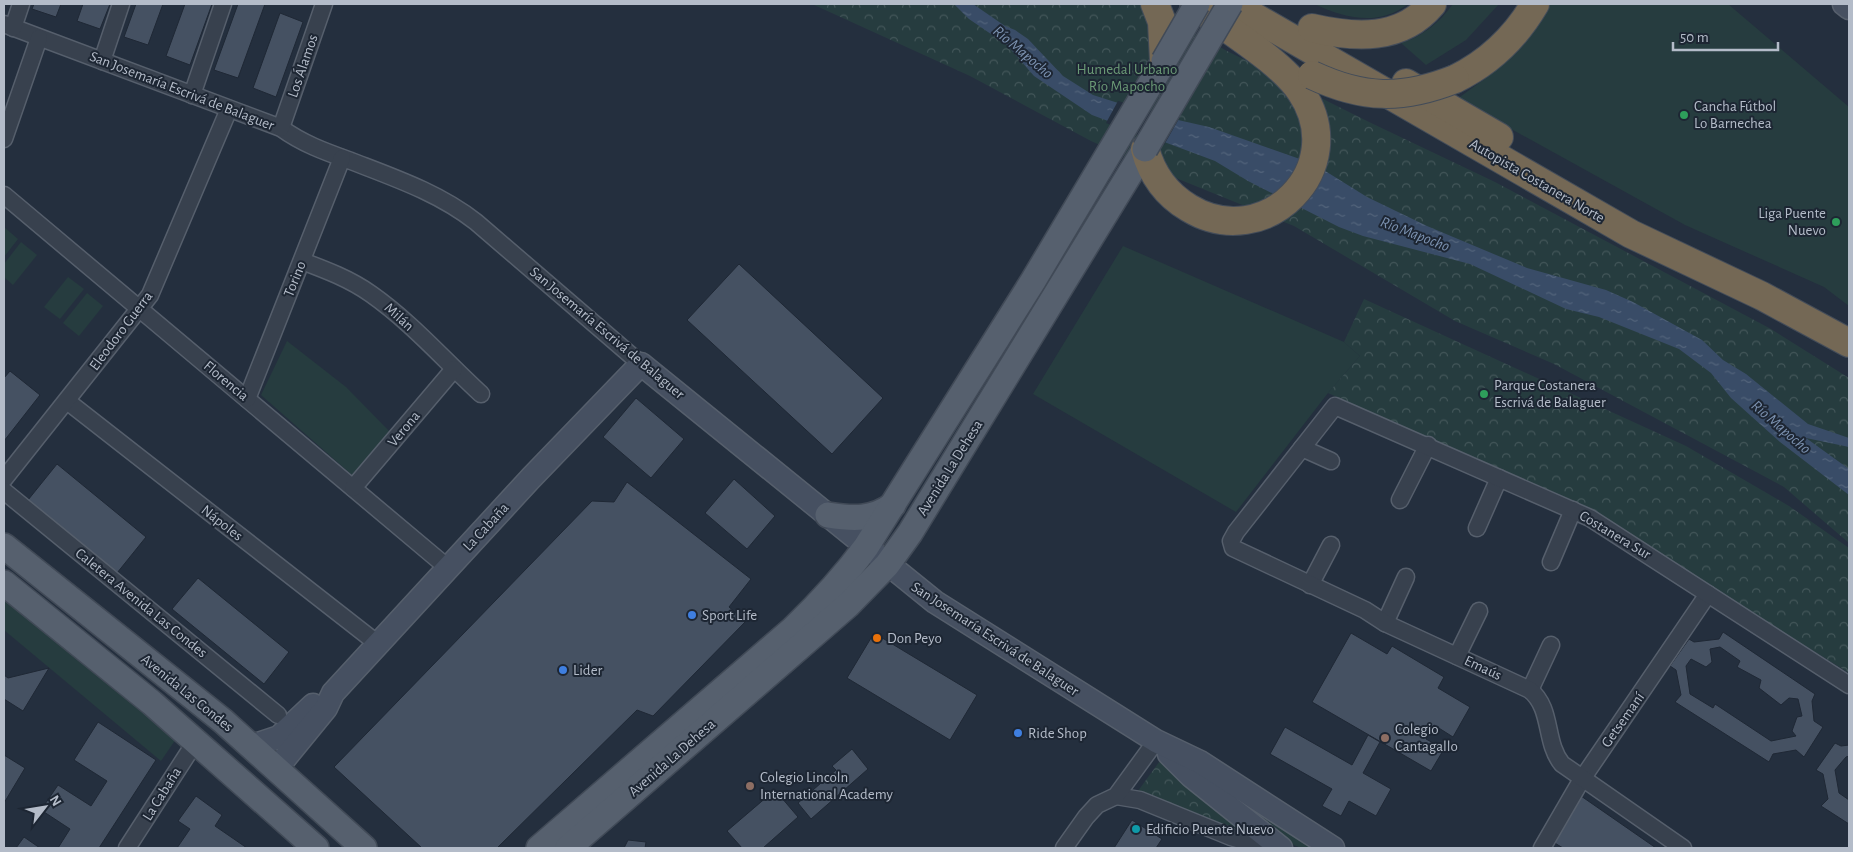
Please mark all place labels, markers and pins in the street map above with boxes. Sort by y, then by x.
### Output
place label: Cancha Fútbol Lo Barnechea [1694,99,1776,131]
marker: Cancha Fútbol Lo Barnechea [1678,109,1690,121]
place label: Liga Puente Nuevo [1758,206,1826,238]
marker: Liga Puente Nuevo [1830,216,1842,228]
place label: Parque Costanera Escrivá de Balaguer [1494,378,1606,410]
marker: Parque Costanera Escrivá de Balaguer [1478,388,1490,400]
place label: Sport Life [702,608,757,623]
marker: Sport Life [686,609,698,621]
place label: Don Peyo [887,631,942,646]
marker: Don Peyo [871,632,883,644]
place label: Lider [573,663,603,678]
marker: Lider [557,664,569,676]
place label: Colegio Cantagallo [1395,722,1458,754]
place label: Ride Shop [1028,726,1087,741]
marker: Ride Shop [1012,727,1024,739]
marker: Colegio Cantagallo [1379,732,1391,744]
place label: Colegio Lincoln International Academy [760,770,893,802]
marker: Colegio Lincoln International Academy [744,780,756,792]
place label: Edificio Puente Nuevo [1146,822,1274,837]
marker: Edificio Puente Nuevo [1130,823,1142,835]

